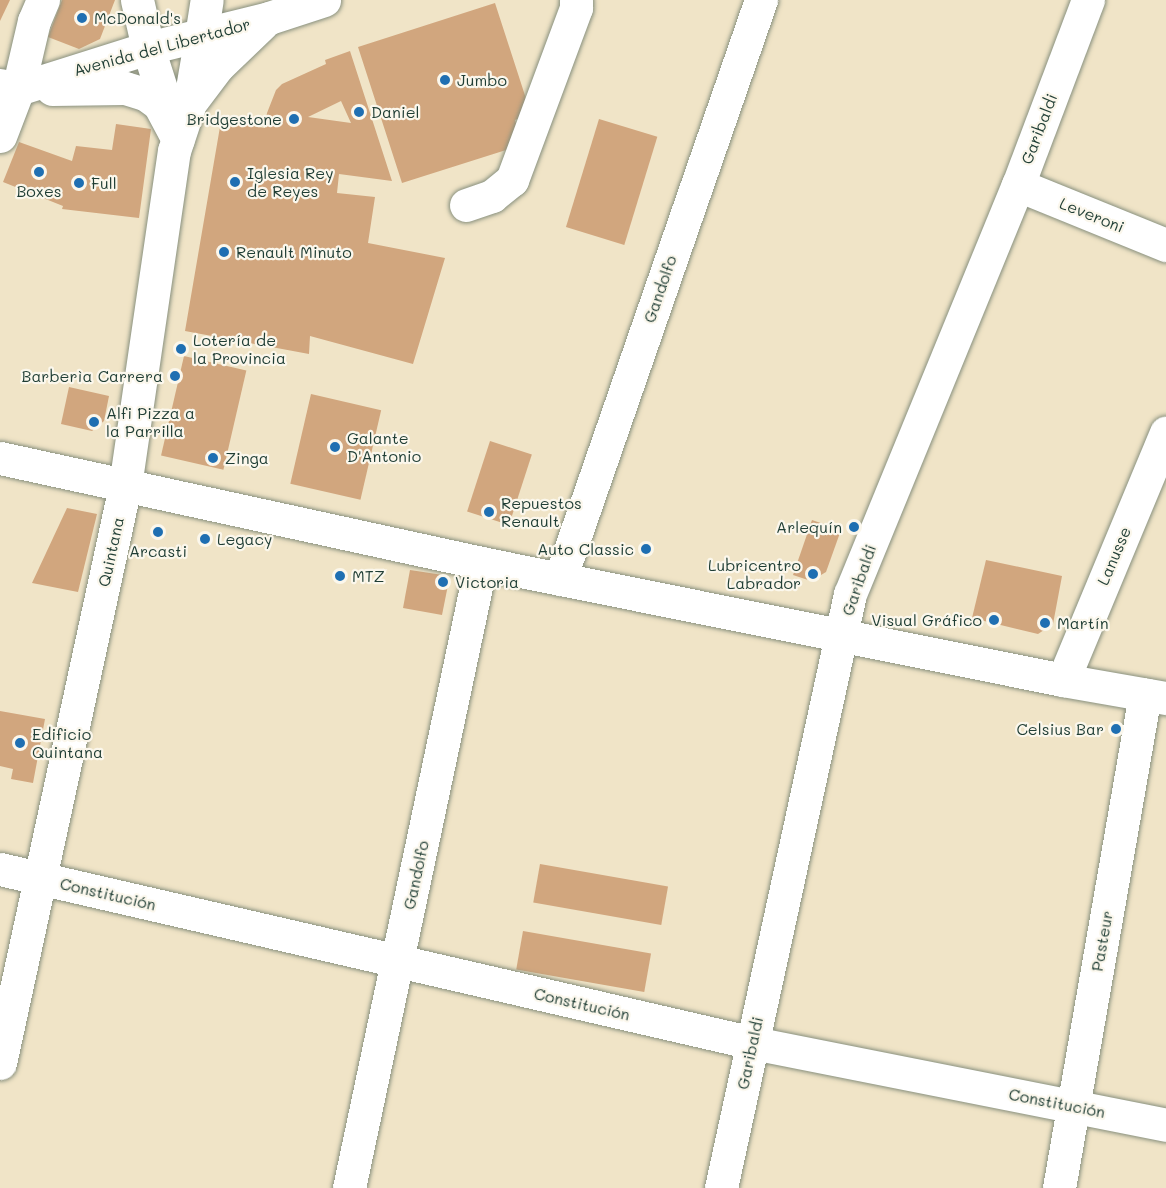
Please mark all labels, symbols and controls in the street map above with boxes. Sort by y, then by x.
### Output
place label: McDonald's [94,8,181,28]
marker: McDonald's [75,11,89,25]
street label: Avenida del Libertador [72,14,252,80]
place label: Jumbo [457,70,507,90]
marker: Jumbo [438,73,452,87]
street label: Garibaldi [1017,91,1061,167]
place label: Daniel [371,102,420,122]
marker: Daniel [352,105,366,119]
place label: Bridgestone [187,109,282,129]
marker: Bridgestone [287,112,301,126]
place label: Iglesia Rey de Reyes [247,163,333,201]
marker: Boxes [32,165,46,179]
place label: Full [91,173,117,193]
marker: Iglesia Rey de Reyes [228,175,242,189]
marker: Full [72,176,86,190]
place label: Boxes [16,181,62,201]
street label: Leveroni [1057,193,1127,237]
place label: Renault Minuto [236,242,352,262]
marker: Renault Minuto [217,245,231,259]
street label: Gandolfo [640,253,680,325]
place label: Lotería de la Provincia [193,330,286,368]
marker: Lotería de la Provincia [174,342,188,356]
place label: Barberìa Carrera [21,366,163,386]
marker: Barberìa Carrera [168,369,182,383]
place label: Alfi Pizza a la Parrilla [106,403,195,441]
marker: Alfi Pizza a la Parrilla [87,415,101,429]
place label: Galante D'Antonio [347,428,421,466]
marker: Galante D'Antonio [328,440,342,454]
place label: Zinga [225,448,269,468]
marker: Zinga [206,451,220,465]
place label: Repuestos Renault [501,493,582,531]
marker: Repuestos Renault [482,505,496,519]
street label: Quintana [94,515,128,589]
place label: Arlequín [776,517,842,537]
marker: Arlequín [847,520,861,534]
street label: Lanusse [1093,524,1135,588]
marker: Arcasti [151,525,165,539]
place label: Legacy [217,529,272,549]
marker: Legacy [198,532,212,546]
place label: Auto Classic [537,539,634,559]
place label: Arcasti [129,541,187,561]
marker: Auto Classic [639,542,653,556]
street label: Garibaldi [838,542,880,618]
place label: Lubricentro Labrador [708,555,801,593]
place label: MTZ [352,566,384,586]
marker: Lubricentro Labrador [806,567,820,581]
marker: MTZ [333,569,347,583]
place label: Victoria [455,572,519,592]
marker: Victoria [436,575,450,589]
place label: Visual Gráfico [871,610,982,630]
marker: Visual Gráfico [987,613,1001,627]
place label: Martín [1057,613,1109,633]
marker: Martín [1038,616,1052,630]
place label: Celsius Bar [1016,719,1104,739]
marker: Celsius Bar [1109,722,1123,736]
place label: Edificio Quintana [32,724,103,762]
marker: Edificio Quintana [13,736,27,750]
street label: Gandolfo [399,839,433,911]
street label: Constitución [58,874,158,914]
street label: Pasteur [1087,909,1117,973]
street label: Constitución [532,984,632,1024]
street label: Garibaldi [733,1015,767,1091]
street label: Constitución [1007,1084,1107,1122]

